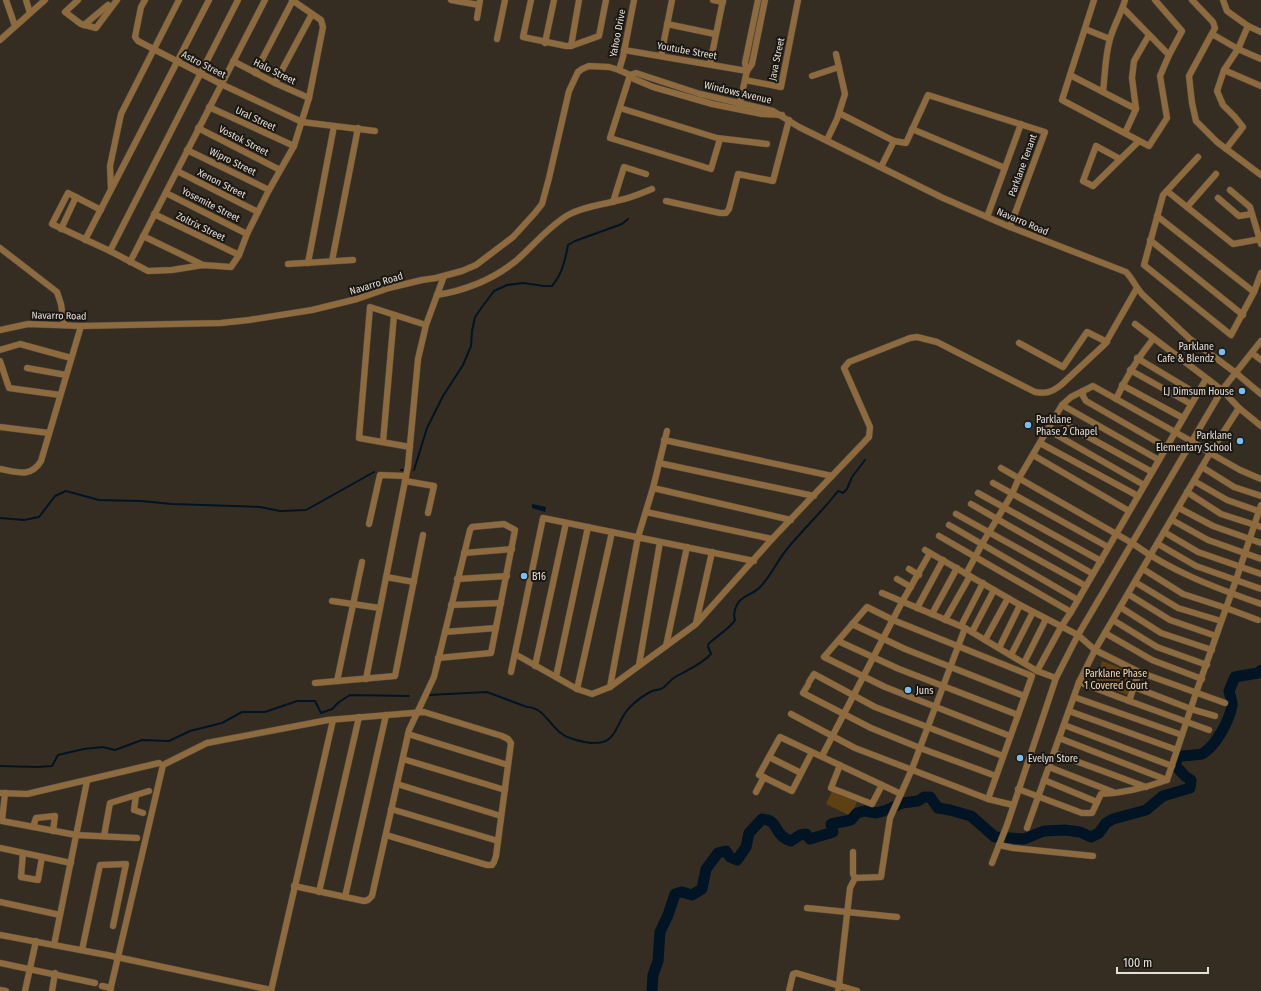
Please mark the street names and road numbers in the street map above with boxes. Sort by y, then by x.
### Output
street label: Yahoo Drive [607,8,628,58]
street label: Java Street [767,36,788,82]
street label: Youtube Street [656,40,718,62]
street label: Astro Street [179,49,228,82]
street label: Halo Street [251,56,298,88]
street label: Windows Avenue [703,79,773,107]
street label: Ural Street [233,104,278,134]
street label: Vostok Street [217,123,271,159]
street label: Parklane Tenant [1006,132,1040,198]
street label: Wipro Street [207,145,259,179]
street label: Xenon Street [195,167,248,201]
street label: Yosemite Street [179,185,242,225]
street label: Navarro Road [995,206,1050,238]
street label: Zoltrix Street [174,210,228,244]
street label: Navarro Road [348,270,404,298]
street label: Navarro Road [31,310,87,322]

